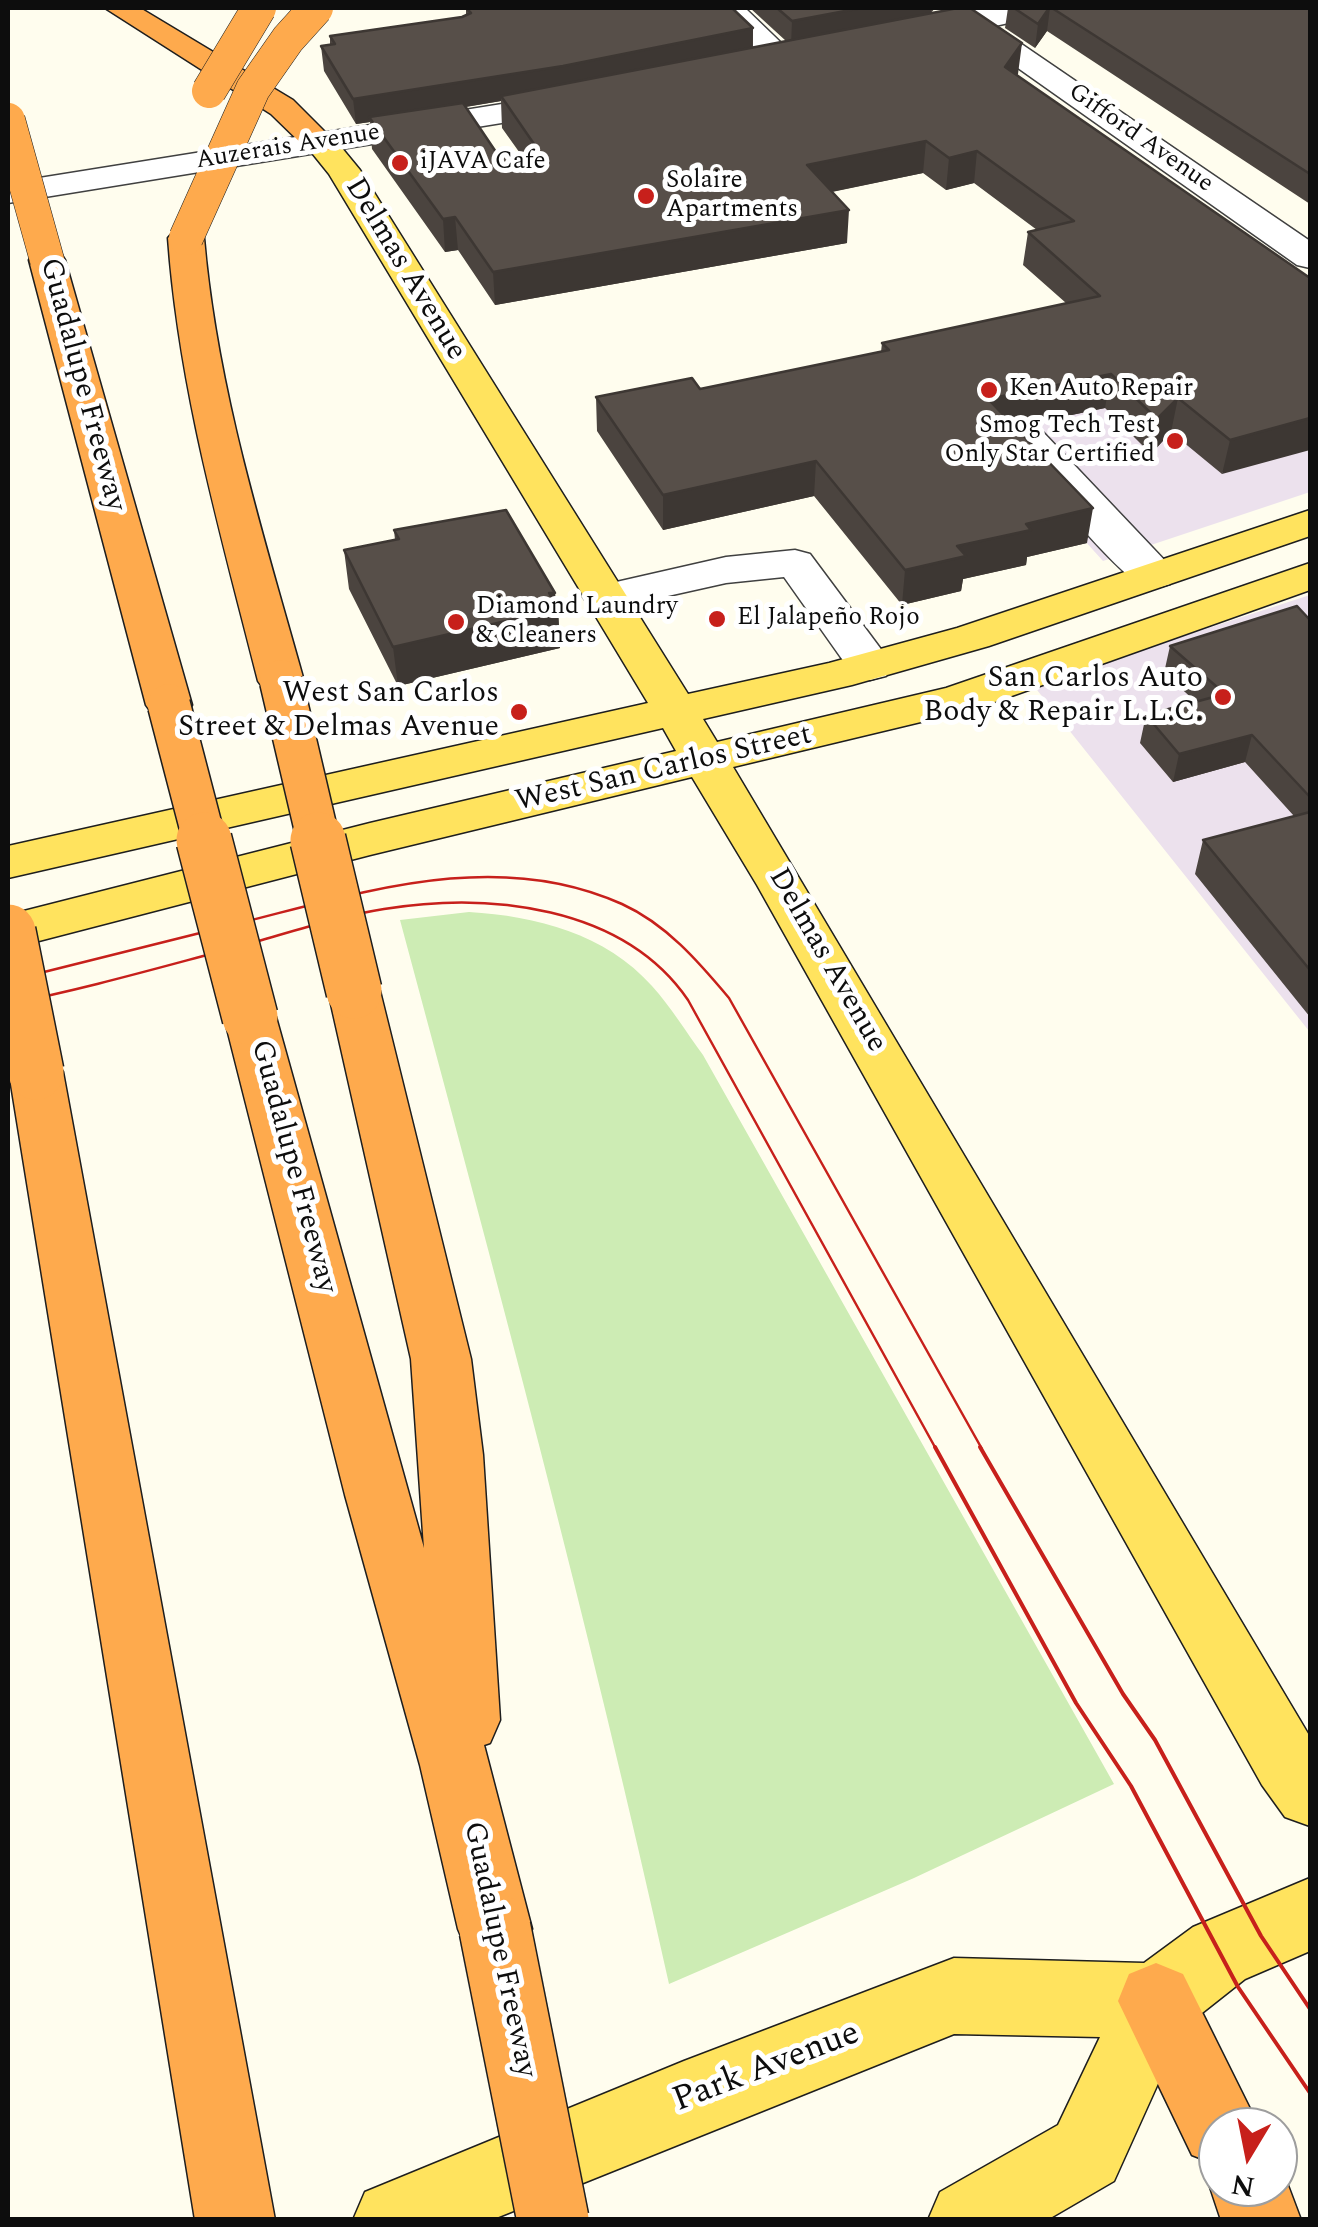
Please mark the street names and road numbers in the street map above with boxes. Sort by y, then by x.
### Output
street label: Gifford Avenue [1062,78,1218,200]
street label: Auzerais Avenue [194,119,382,177]
street label: Delmas Avenue [335,172,473,368]
street label: Guadalupe Freeway [30,254,132,516]
street label: West San Carlos Street [512,718,816,822]
street label: Delmas Avenue [759,863,893,1059]
street label: Guadalupe Freeway [241,1036,343,1298]
street label: Guadalupe Freeway [453,1819,543,2081]
street label: Park Avenue [668,2014,866,2124]

